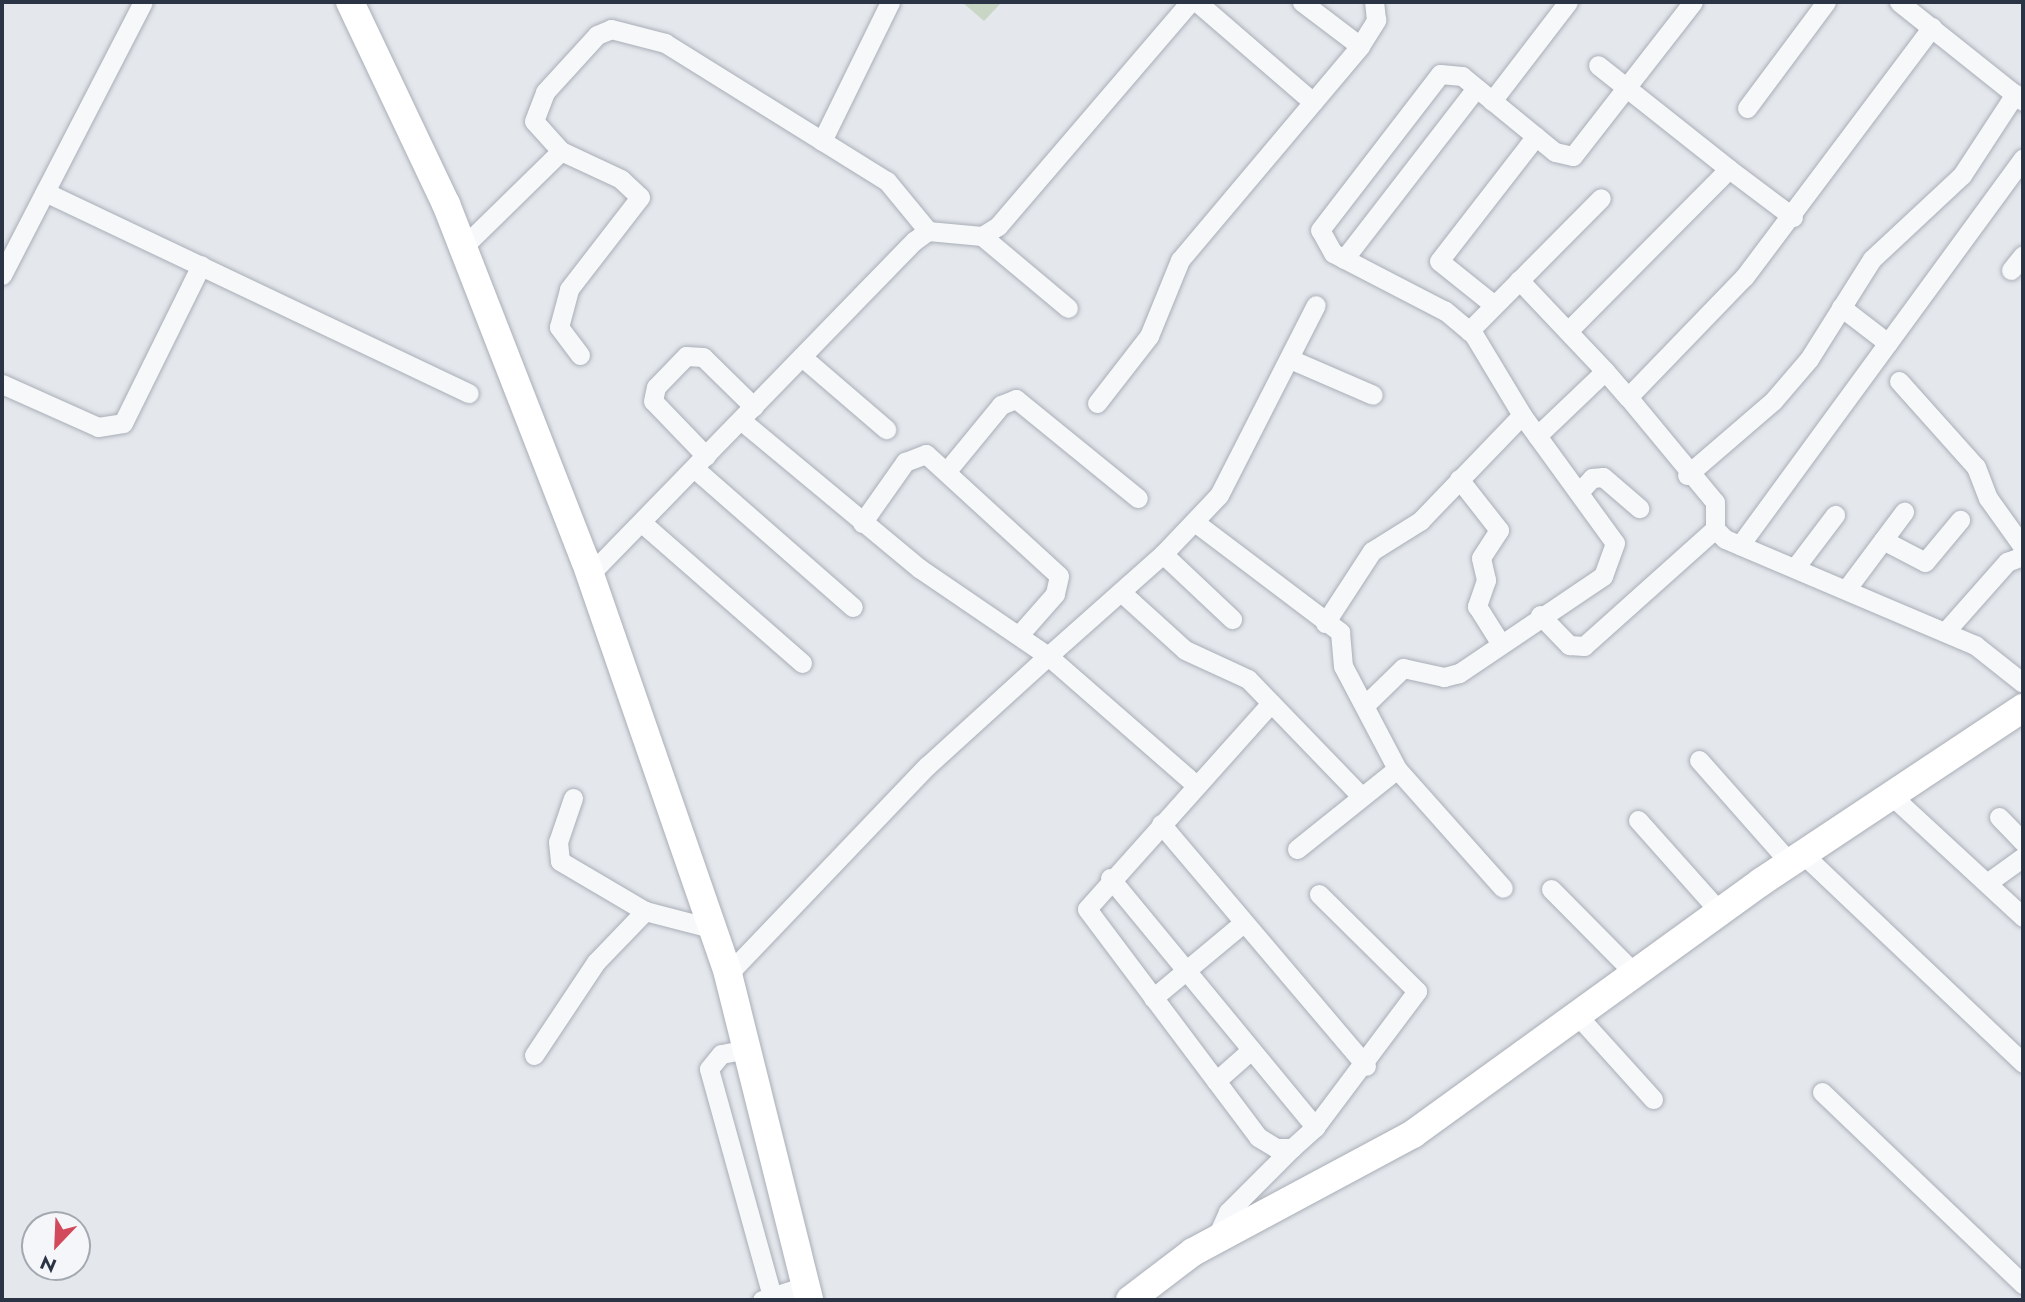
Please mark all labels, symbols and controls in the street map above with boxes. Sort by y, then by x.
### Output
north arrow [21,1211,91,1281]
text: N [36,1249,61,1279]

